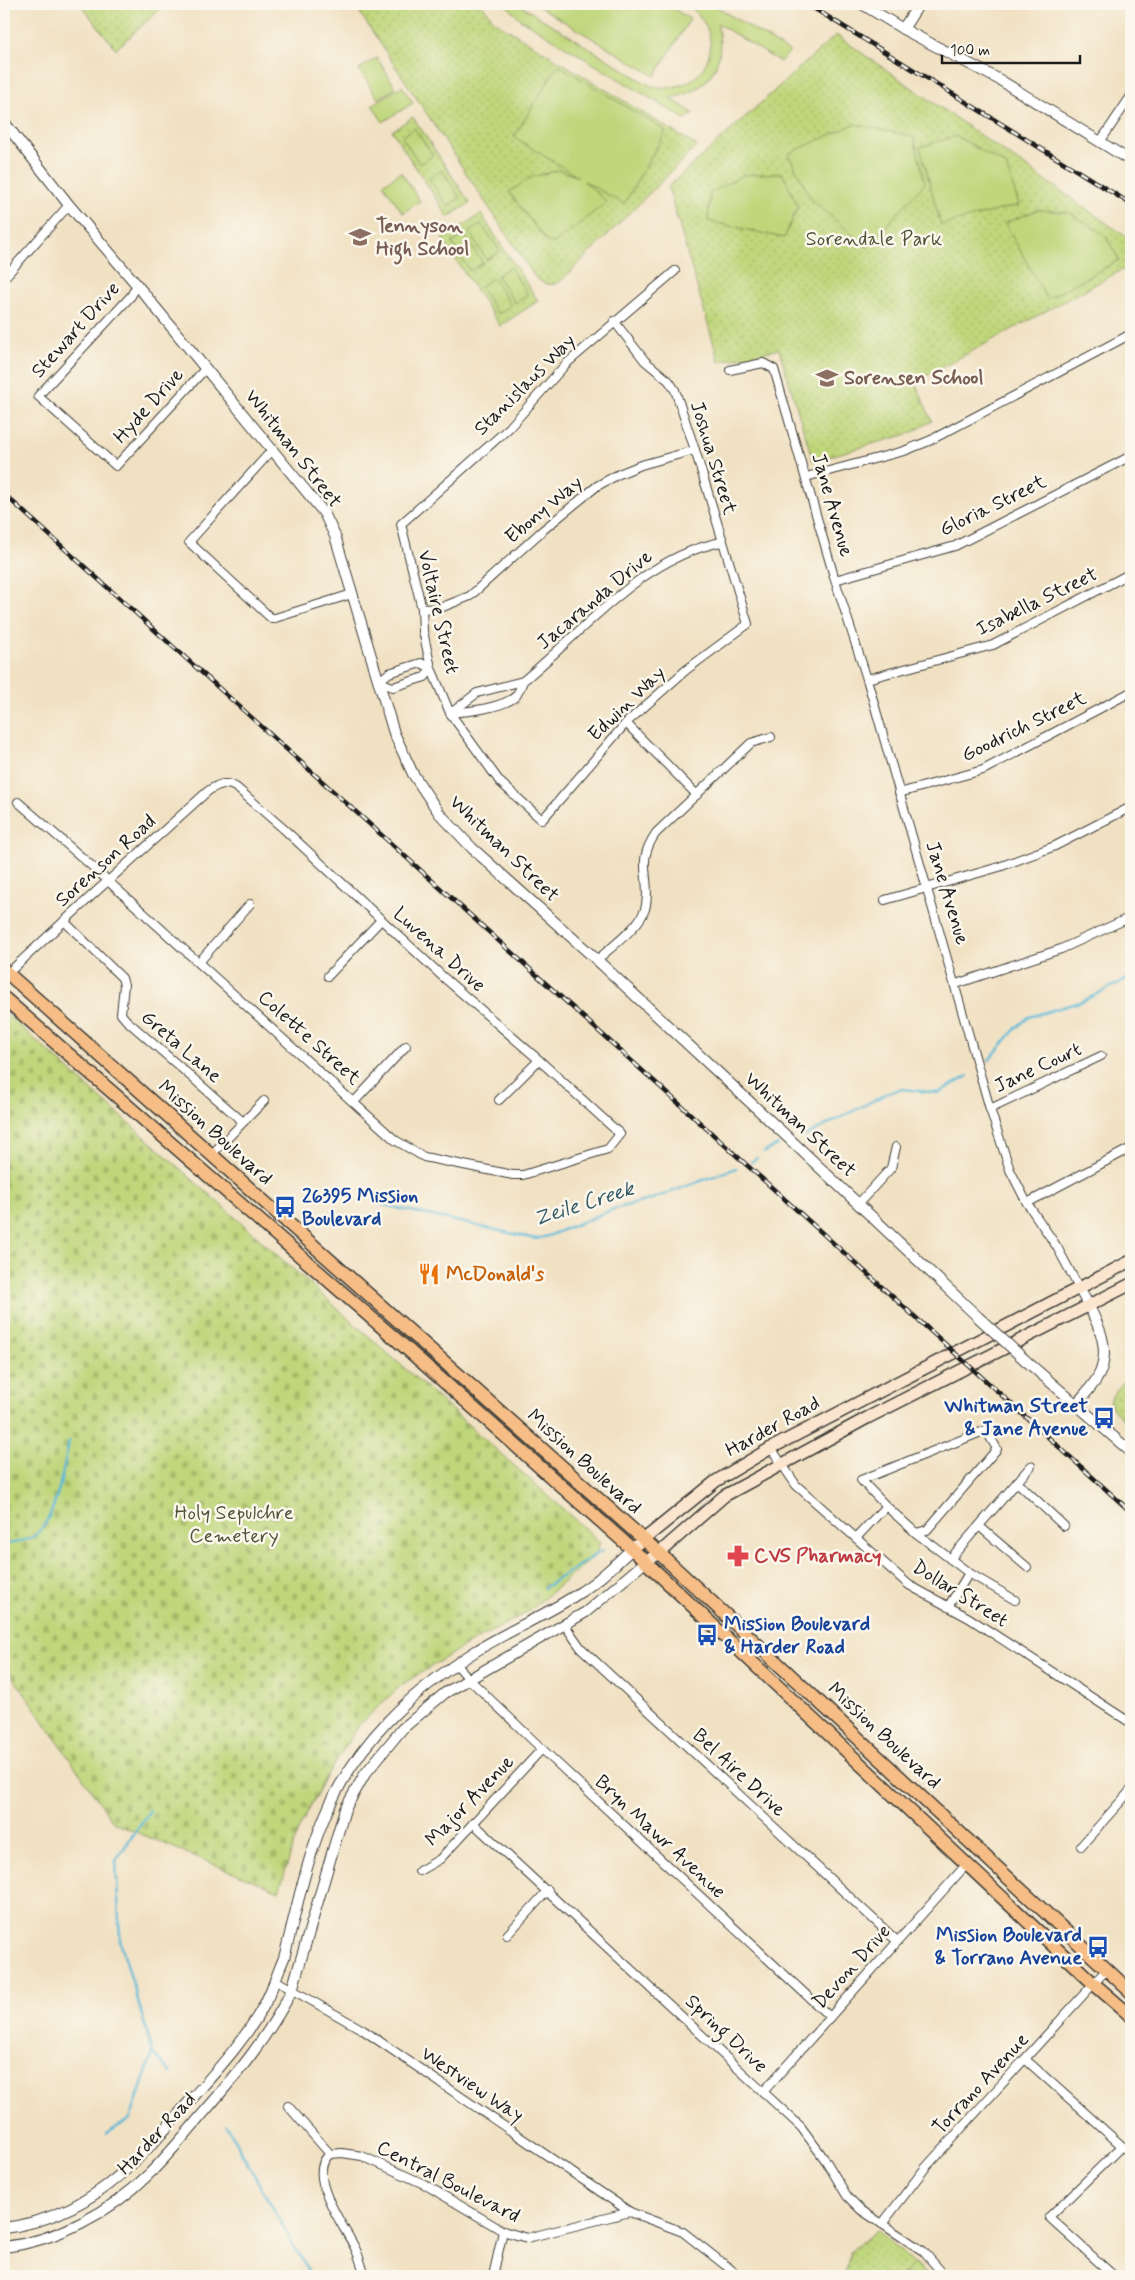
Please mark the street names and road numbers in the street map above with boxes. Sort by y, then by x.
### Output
street label: Stewart Drive [25,276,127,384]
street label: Stanislaus Way [468,328,582,442]
street label: Hyde Drive [108,362,190,450]
street label: Whitman Street [238,384,348,514]
street label: Joshua Street [683,398,743,518]
street label: Jane Avenue [804,450,860,560]
street label: Gloria Street [935,468,1051,543]
street label: Ebony Way [499,470,589,550]
street label: Jacaranda Drive [531,544,659,656]
street label: Voltaire Street [411,547,465,677]
street label: Isabella Street [972,561,1102,643]
street label: Edwin Way [582,660,672,748]
street label: Goodrich Street [957,685,1091,769]
street label: Whitman Street [443,789,565,909]
street label: Sorenson Road [50,808,162,914]
street label: Jane Avenue [918,838,976,948]
street label: Luvena Drive [387,901,491,999]
street label: Colette Street [252,984,367,1092]
street label: Greta Lane [135,1004,227,1090]
street label: Jane Court [990,1036,1086,1100]
street label: Whitman Street [738,1066,862,1184]
street label: Mission Boulevard [152,1074,278,1192]
street label: Harder Road [721,1390,825,1464]
street label: Mission Boulevard [521,1403,647,1521]
street label: Dollar Street [907,1554,1013,1634]
street label: Mission Boulevard [821,1676,947,1796]
street label: Bel Aire Drive [686,1723,792,1823]
street label: Major Avenue [419,1749,521,1853]
street label: Bryn Mawr Avenue [589,1769,731,1905]
street label: Devon Drive [807,1919,897,2015]
street label: Spring Drive [677,1989,773,2081]
street label: Torrano Avenue [927,2027,1036,2141]
street label: Westview Way [415,2041,529,2129]
street label: Harder Road [112,2087,202,2181]
street label: Central Boulevard [372,2134,524,2230]

